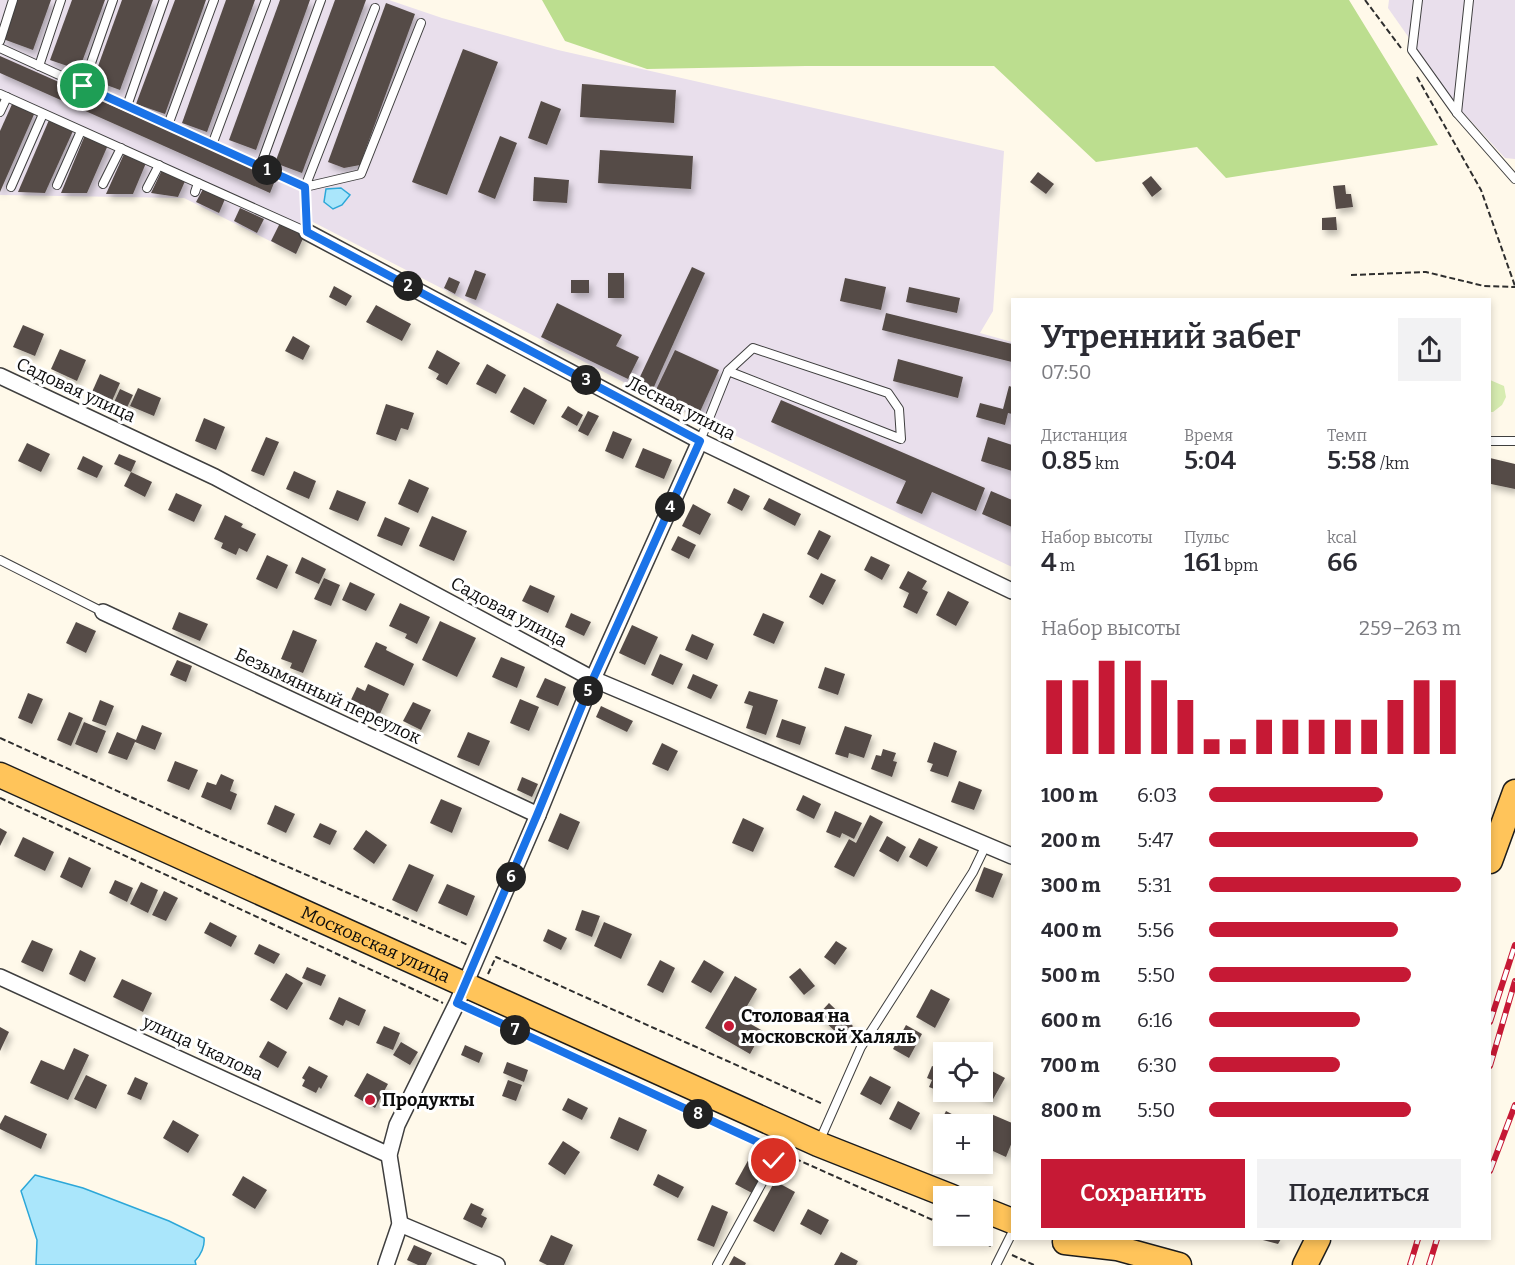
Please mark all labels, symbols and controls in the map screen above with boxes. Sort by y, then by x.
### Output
pin [57,60,108,111]
icon: arrive [66,69,99,102]
pin: 1 [252,155,282,185]
text: 1 [264,160,270,179]
pin: 2 [393,271,423,301]
text: 2 [403,276,413,295]
text: Утренний забег [1041,317,1301,357]
button: share [1398,318,1461,381]
street label: Садовая улица [13,353,139,427]
text: 07:50 [1041,360,1092,384]
pin: 3 [571,365,601,395]
text: 3 [581,370,591,389]
street label: Лесная улица [623,371,739,445]
text: Дистанция [1041,426,1128,445]
text: Время [1184,426,1233,445]
text: Темп [1327,426,1367,445]
text: 0.85 [1041,445,1092,476]
text: 5:04 [1184,445,1236,476]
text: 5:58 [1327,445,1377,476]
text: km [1092,454,1119,473]
text: /km [1377,454,1409,473]
pin: 4 [655,492,685,522]
text: 4 [665,497,675,516]
text: Набор высоты [1041,528,1153,547]
text: Пульс [1184,528,1230,547]
text: kcal [1327,528,1357,547]
text: 4 [1041,547,1057,578]
text: 161 [1184,547,1221,578]
text: 66 [1327,547,1358,578]
text: m [1057,556,1075,575]
text: bpm [1221,556,1258,575]
street label: Садовая улица [447,572,571,652]
text: Набор высоты [1041,616,1181,640]
text: 259–263 m [1359,616,1461,640]
street label: Безымянный переулок [231,643,425,749]
pin: 5 [573,676,603,706]
text: 5 [584,681,592,700]
text: 100 m [1041,783,1098,807]
text: 6:03 [1137,783,1177,807]
text: 200 m [1041,828,1100,852]
text: 5:47 [1137,828,1173,852]
pin: 6 [496,862,526,892]
text: 6 [506,867,516,886]
text: 300 m [1041,873,1101,897]
text: 5:31 [1137,873,1171,897]
street label: Московская улица [298,901,454,988]
text: 400 m [1041,918,1101,942]
text: 5:56 [1137,918,1174,942]
text: 500 m [1041,963,1100,987]
text: 5:50 [1137,963,1175,987]
place label: Столовая на московской Халяль [741,1005,916,1048]
text: 600 m [1041,1008,1101,1032]
text: 6:16 [1137,1008,1173,1032]
street label: улица Чкалова [138,1010,267,1086]
pin: 7 [500,1015,530,1045]
marker: Столовая на московской Халяль [722,1019,736,1033]
text: 7 [511,1020,519,1039]
map controls [933,1042,993,1246]
button: locate [933,1042,993,1102]
text: 700 m [1041,1053,1100,1077]
text: 6:30 [1137,1053,1177,1077]
place label: Продукты [382,1089,475,1111]
marker: Продукты [363,1093,377,1107]
text: 800 m [1041,1098,1101,1122]
text: 5:50 [1137,1098,1175,1122]
pin: 8 [683,1099,713,1129]
text: 8 [693,1104,703,1123]
button: + [933,1114,993,1174]
pin [748,1135,799,1186]
icon: check [757,1144,790,1177]
button: Сохранить [1041,1159,1245,1228]
button: Поделиться [1257,1159,1461,1228]
button: − [933,1186,993,1246]

